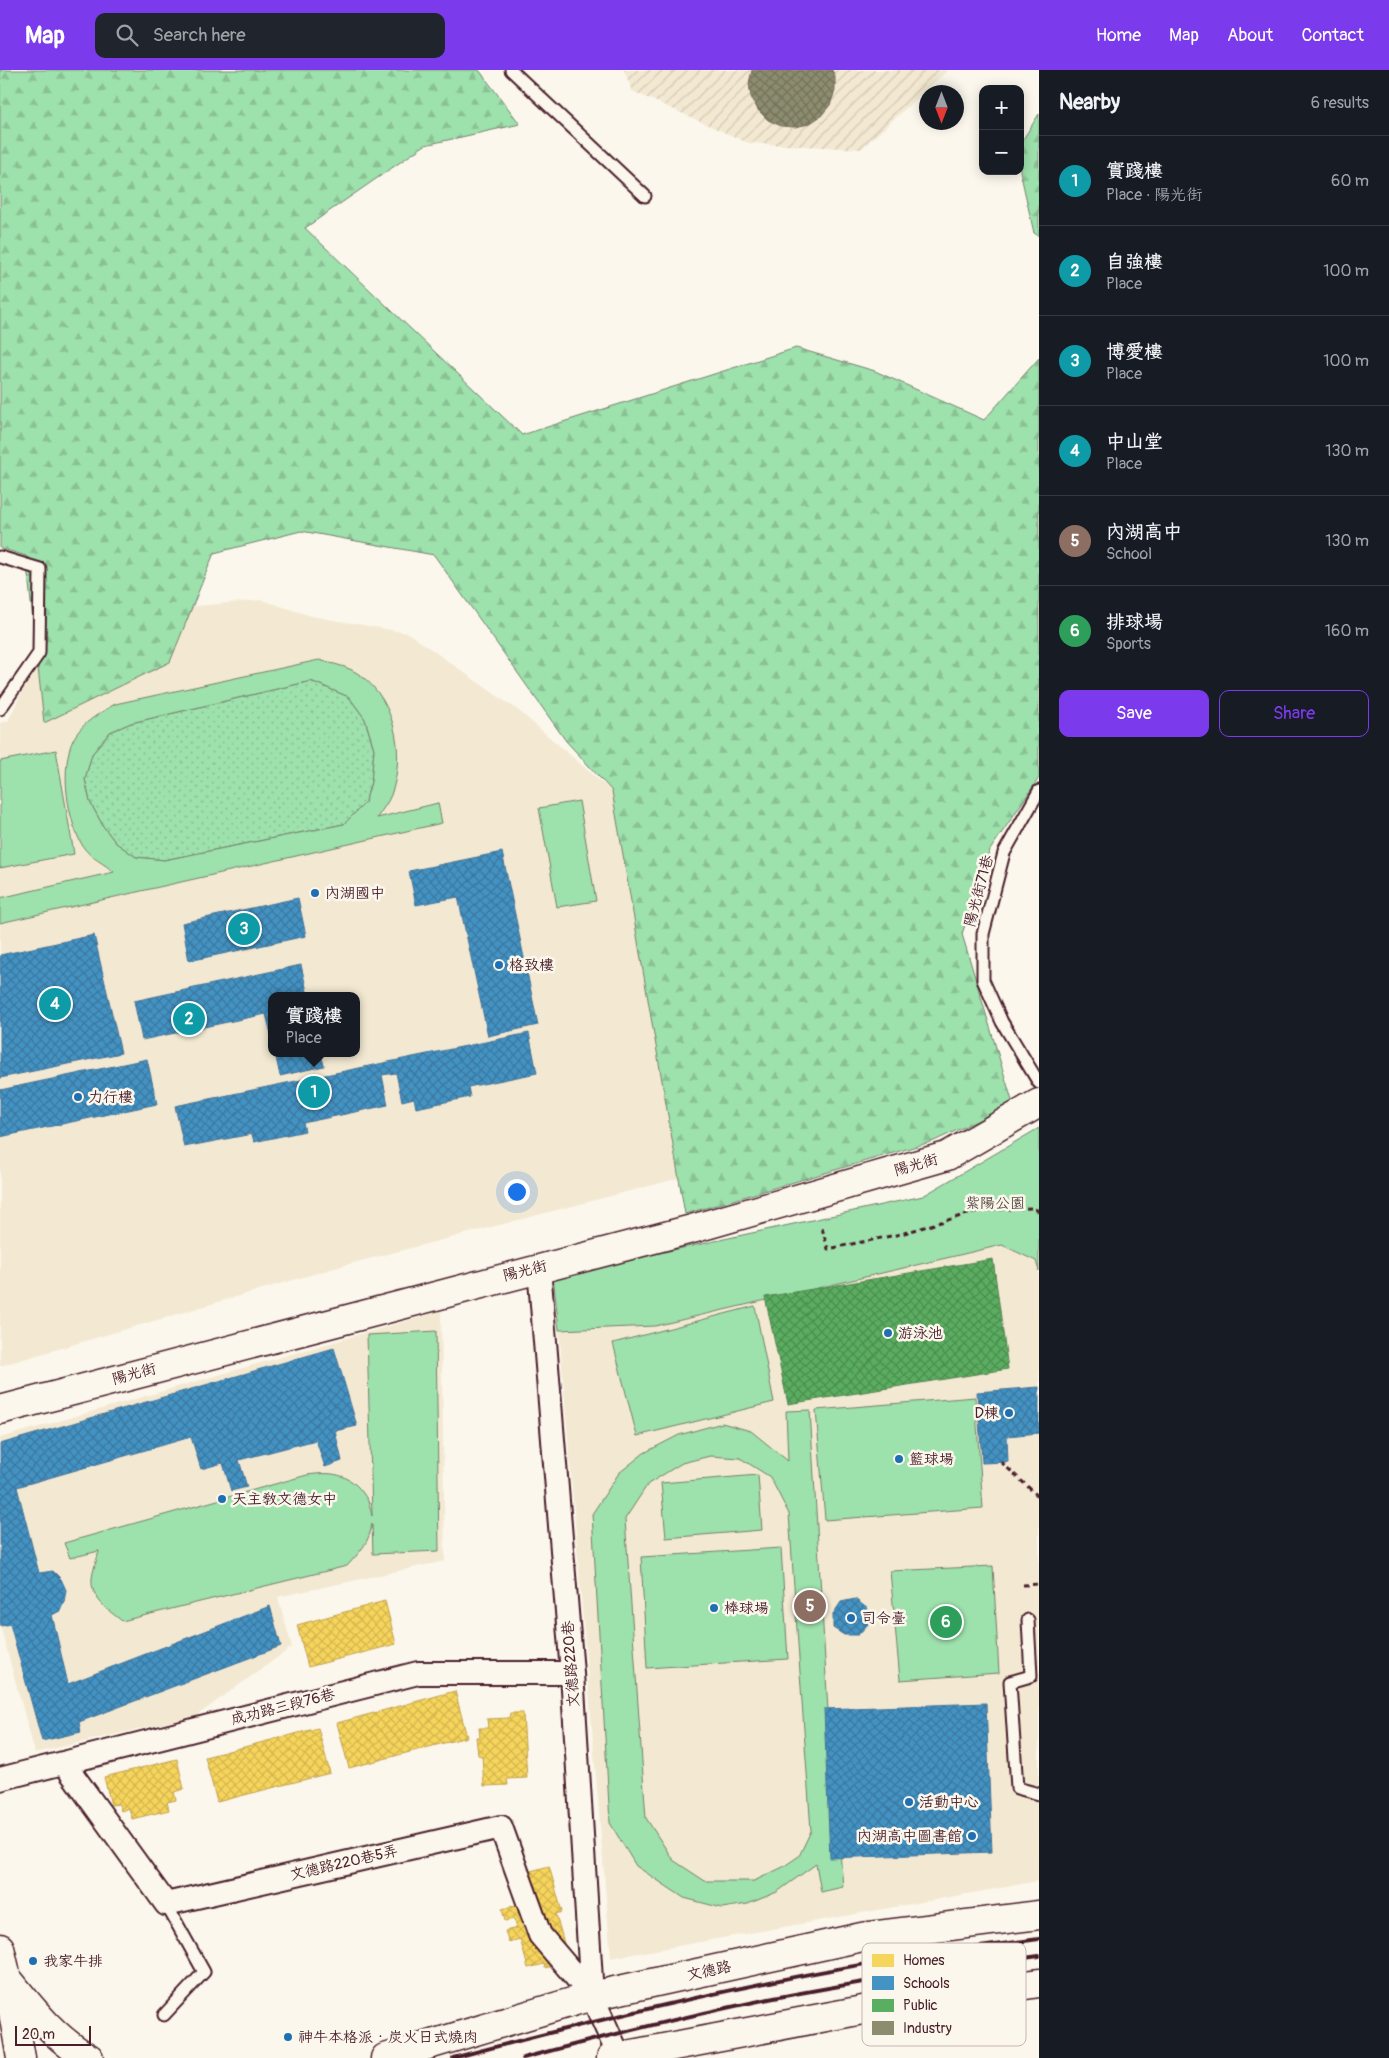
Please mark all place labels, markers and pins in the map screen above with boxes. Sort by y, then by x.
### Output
place label: 內湖國中 [325,884,385,903]
marker: 內湖國中 [309,887,321,899]
pin: 3 [228,910,260,948]
place label: 格致樓 [509,956,554,975]
marker: 格致樓 [493,959,505,971]
pin: 4 [39,985,71,1023]
pin: 2 [173,1000,205,1038]
pin: 1 [298,1073,330,1111]
place label: 力行樓 [88,1088,133,1107]
marker: 力行樓 [72,1091,84,1103]
place label: 游泳池 [898,1324,943,1343]
marker: 游泳池 [882,1327,894,1339]
place label: D棟 [975,1404,999,1423]
marker: D棟 [1003,1407,1015,1419]
place label: 籃球場 [909,1450,954,1469]
marker: 籃球場 [893,1453,905,1465]
place label: 天主教文德女中 [232,1490,337,1509]
marker: 天主教文德女中 [216,1493,228,1505]
pin: 5 [794,1587,826,1625]
place label: 棒球場 [724,1599,769,1618]
marker: 棒球場 [708,1602,720,1614]
pin: 6 [930,1603,962,1641]
place label: 司令臺 [861,1609,906,1628]
marker: 司令臺 [845,1612,857,1624]
place label: 活動中心 [919,1793,979,1812]
marker: 活動中心 [903,1796,915,1808]
place label: 內湖高中圖書館 [857,1827,962,1846]
marker: 內湖高中圖書館 [966,1830,978,1842]
place label: 我家牛排 [43,1952,103,1971]
marker: 我家牛排 [27,1955,39,1967]
place label: 神牛本格派‧炭火日式燒肉 [298,2028,478,2047]
marker: 神牛本格派‧炭火日式燒肉 [282,2031,294,2043]

